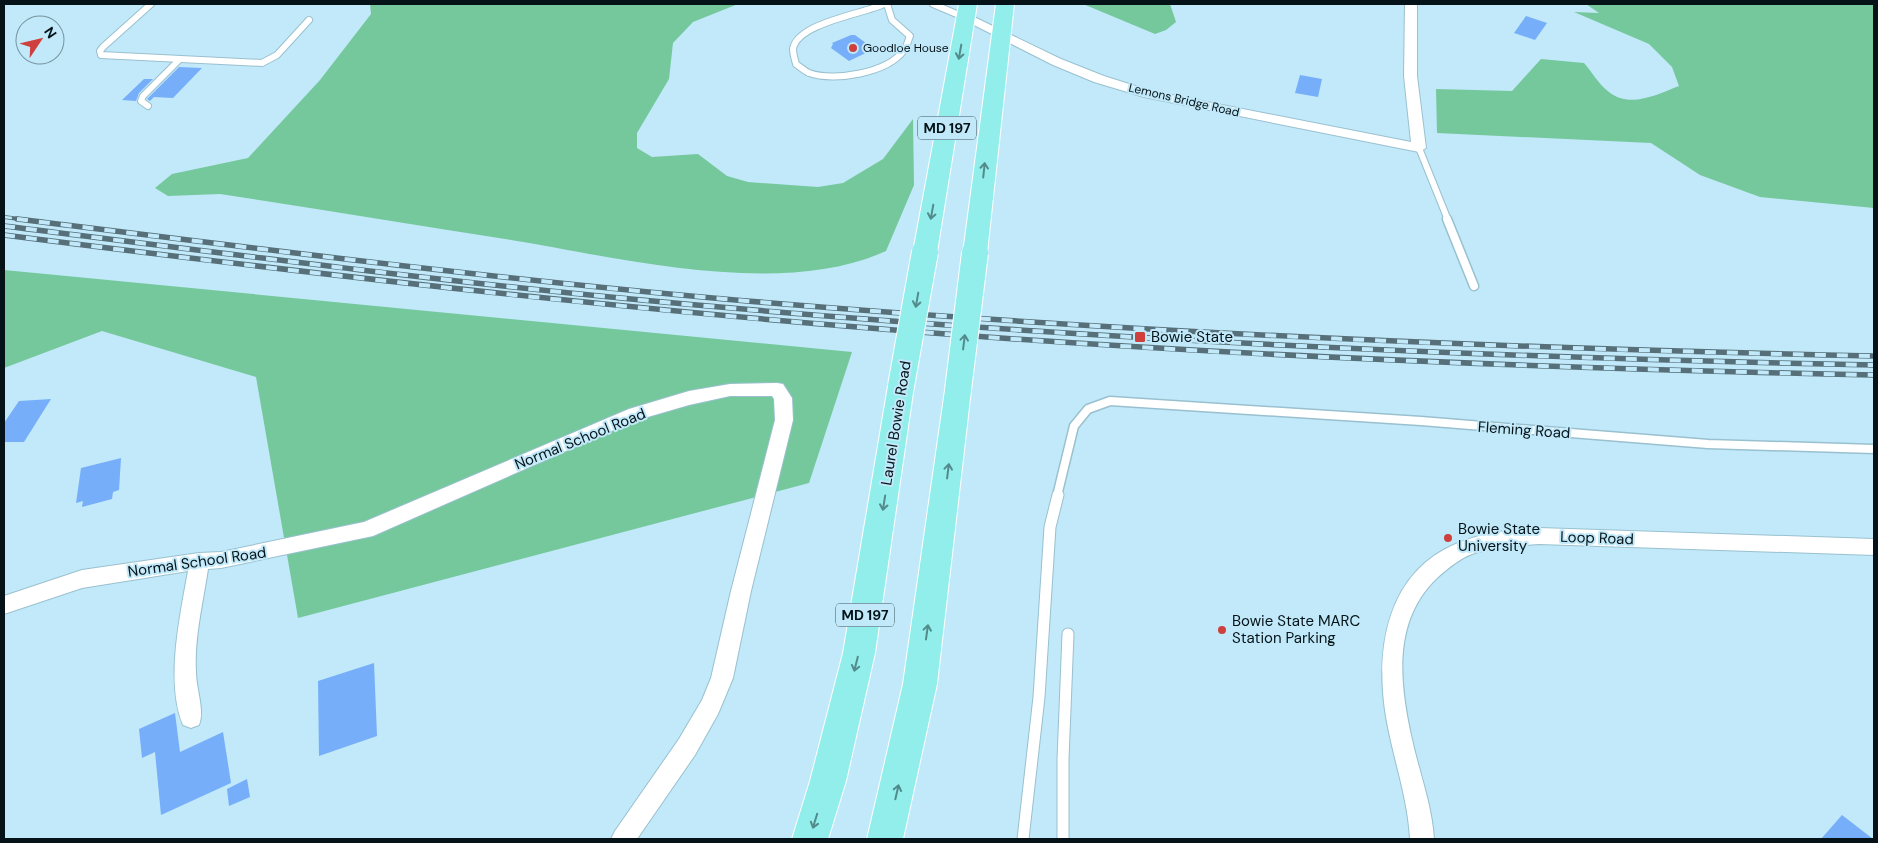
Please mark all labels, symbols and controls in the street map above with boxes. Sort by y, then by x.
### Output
north arrow [15,15,65,65]
text: N [40,23,61,42]
place label: Goodloe House [863,40,949,56]
marker: Goodloe House [847,42,859,54]
one-way arrow [954,43,964,59]
street label: Lemons Bridge Road [1127,79,1241,121]
road number: MD 197 [918,116,976,140]
one-way arrow [979,162,989,178]
one-way arrow [927,204,937,220]
one-way arrow [911,292,921,308]
place label: Bowie State [1151,327,1233,347]
marker: Bowie State [1133,330,1147,344]
one-way arrow [959,334,969,350]
street label: Laurel Bowie Road [876,359,916,487]
street label: Normal School Road [512,404,648,474]
street label: Fleming Road [1477,417,1571,443]
one-way arrow [943,463,953,479]
one-way arrow [878,495,888,511]
place label: Bowie State University [1458,519,1540,556]
street label: Loop Road [1560,527,1634,549]
marker: Bowie State University [1442,532,1454,544]
street label: Normal School Road [126,542,268,582]
road number: MD 197 [836,604,894,626]
place label: Bowie State MARC Station Parking [1232,611,1360,648]
marker: Bowie State MARC Station Parking [1216,624,1228,636]
one-way arrow [922,625,932,641]
one-way arrow [851,655,860,671]
one-way arrow [893,784,902,800]
one-way arrow [810,812,820,828]

